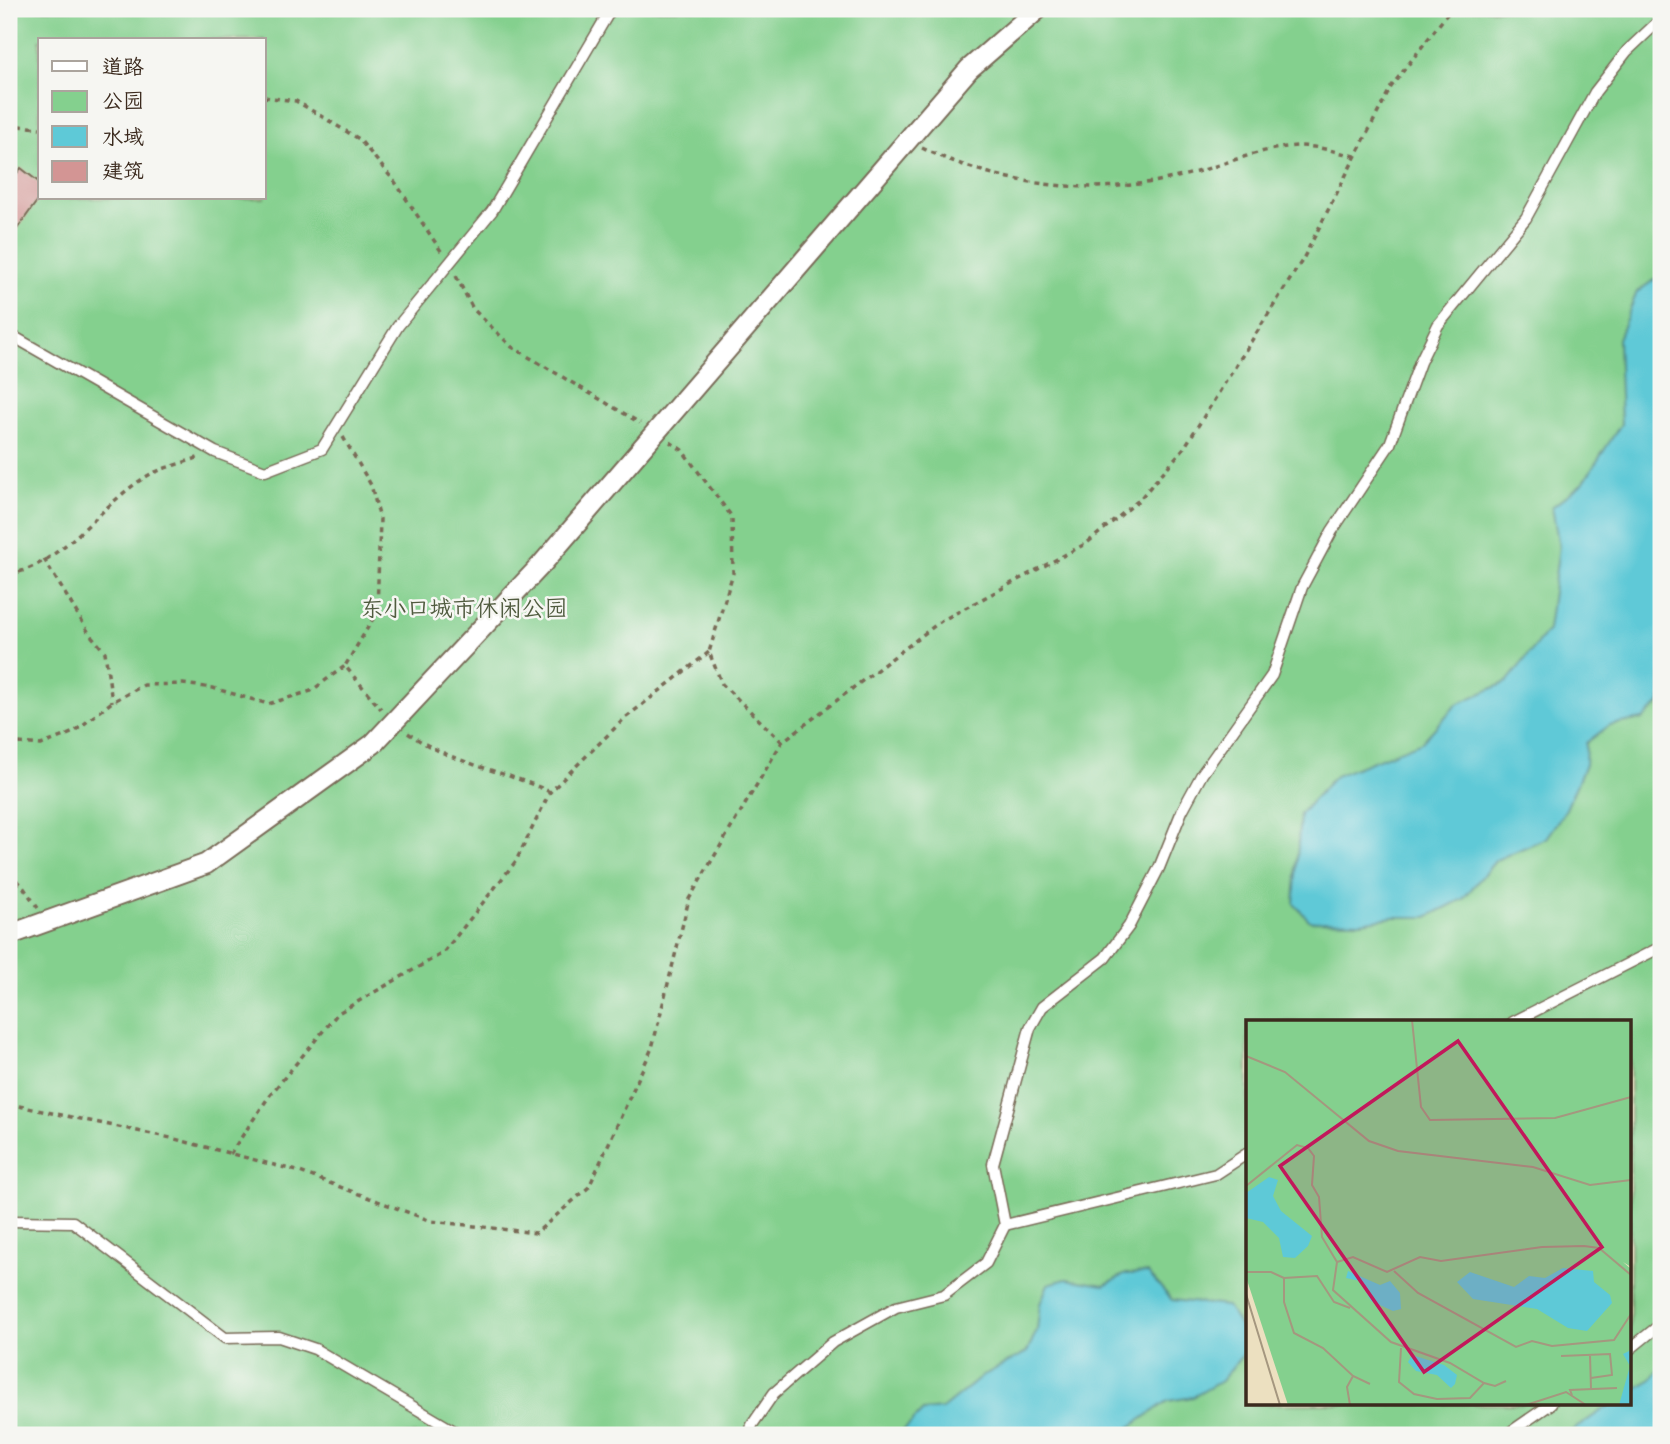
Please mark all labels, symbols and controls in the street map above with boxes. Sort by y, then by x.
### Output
legend [38,38,266,200]
text: 道路 [102,53,144,80]
text: 公园 [102,87,144,114]
text: 水域 [102,123,144,150]
text: 建筑 [102,157,144,184]
park label: 东小口城市休闲公园 [361,593,568,622]
inset map [1246,1020,1632,1406]

